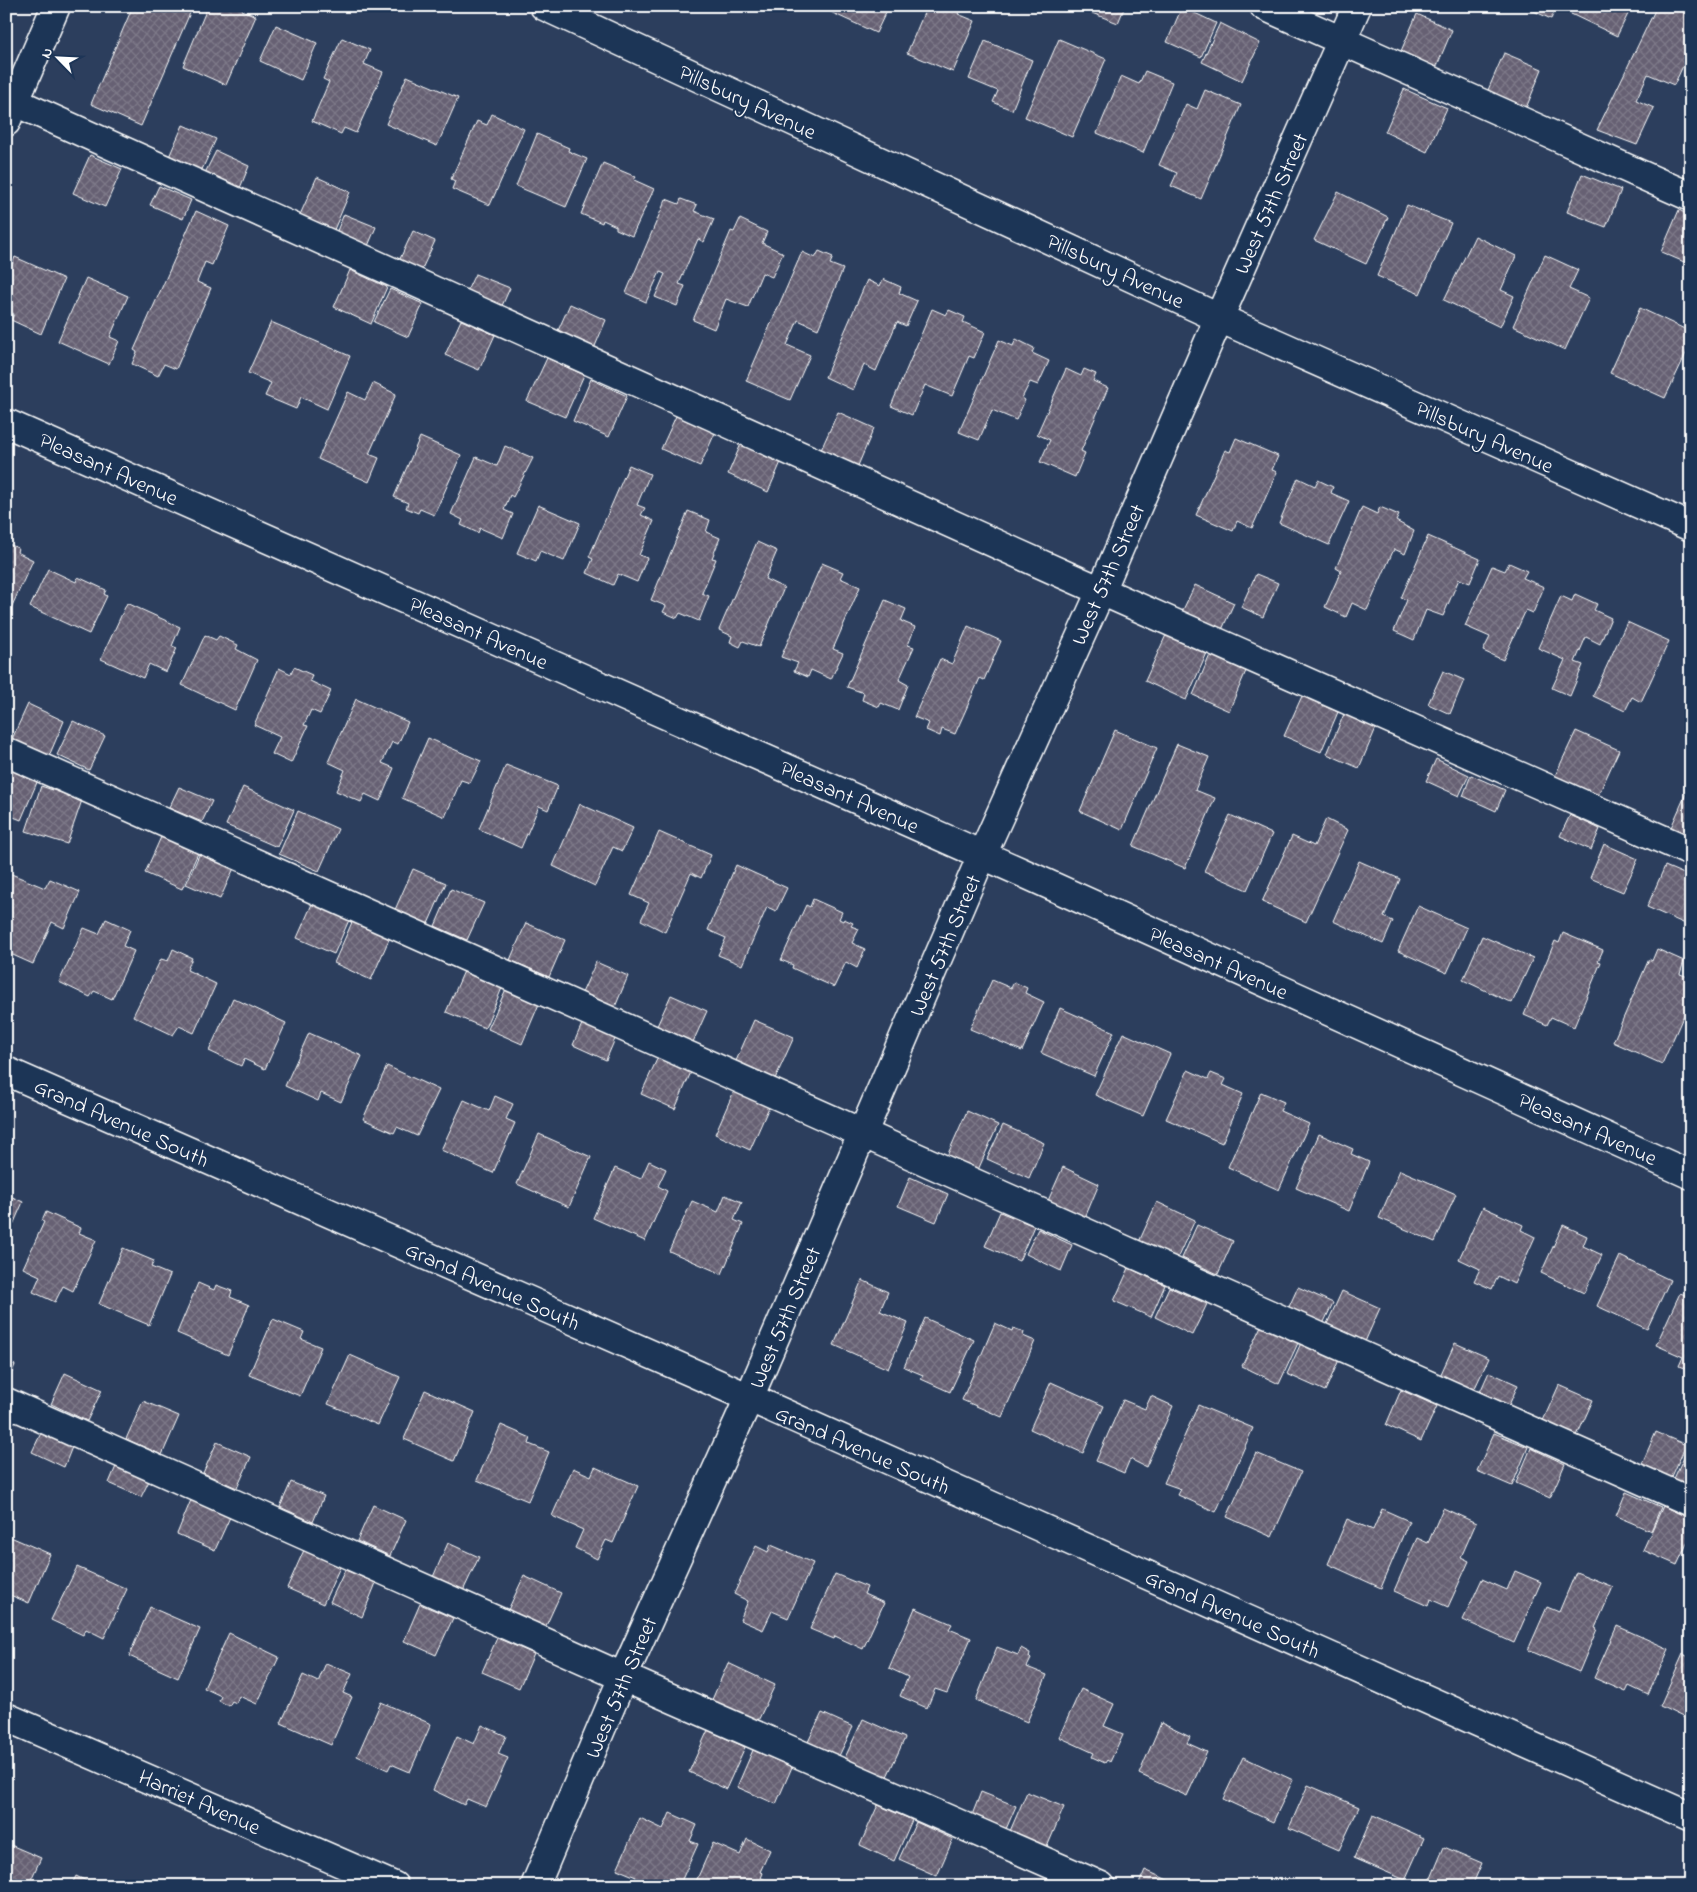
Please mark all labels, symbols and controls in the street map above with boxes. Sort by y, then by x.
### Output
north arrow [32,32,82,82]
text: N [36,45,59,62]
street label: Pillsbury Avenue [672,58,821,151]
street label: West 57th Street [1227,128,1318,280]
street label: Pillsbury Avenue [1040,227,1189,320]
street label: Pillsbury Avenue [1409,394,1558,485]
street label: Pleasant Avenue [33,426,183,516]
street label: West 57th Street [1064,499,1155,651]
street label: Pleasant Avenue [403,590,553,680]
street label: Pleasant Avenue [774,754,924,844]
street label: West 57th Street [902,870,991,1022]
street label: Pleasant Avenue [1143,920,1293,1010]
street label: Grand Avenue South [28,1072,213,1178]
street label: Pleasant Avenue [1512,1086,1662,1176]
street label: Grand Avenue South [399,1235,584,1341]
street label: West 57th Street [742,1242,831,1394]
street label: Grand Avenue South [769,1399,954,1505]
street label: Grand Avenue South [1139,1563,1324,1669]
street label: West 57th Street [578,1612,667,1764]
street label: Harriet Avenue [133,1763,265,1845]

